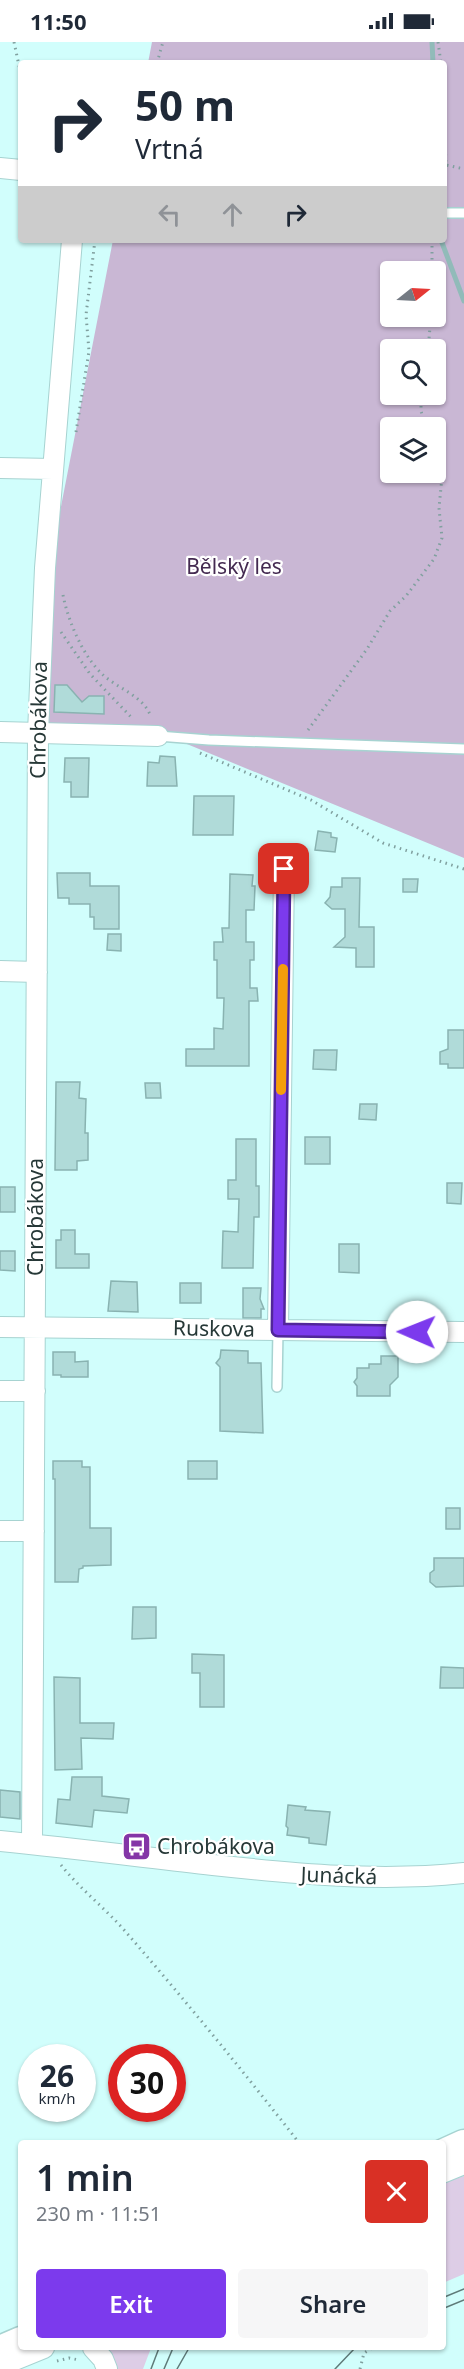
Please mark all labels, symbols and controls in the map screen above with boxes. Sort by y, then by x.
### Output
text: 11:50 [30,6,87,36]
text: 50 m [135,76,235,133]
icon: right [36,84,114,162]
text: Vrtná [135,130,204,167]
icon: left [153,198,186,231]
icon: ahead [216,198,249,231]
icon: right [279,198,312,231]
north arrow [380,261,446,327]
map controls [380,261,446,483]
button: search [380,339,446,405]
button: layers [380,417,446,483]
park label: Bělský les [186,552,282,580]
street label: Chrobákova [23,661,53,779]
pin [258,843,309,894]
icon: arrive [267,852,300,885]
street label: Chrobákova [21,1158,49,1276]
position arrow [385,1300,449,1364]
street label: Ruskova [173,1313,255,1343]
bus stop icon: Chrobákova [120,1831,152,1863]
place label: Chrobákova [157,1832,275,1860]
street label: Junácká [298,1860,378,1890]
speed limit sign: 30 [108,2044,186,2122]
text: 26 [40,2055,74,2096]
text: km/h [39,2088,75,2108]
text: 1 min [36,2153,134,2202]
button: close [365,2160,428,2223]
text: 230 m · 11:51 [36,2200,161,2227]
button: Exit [36,2269,226,2338]
button: Share [238,2269,428,2338]

